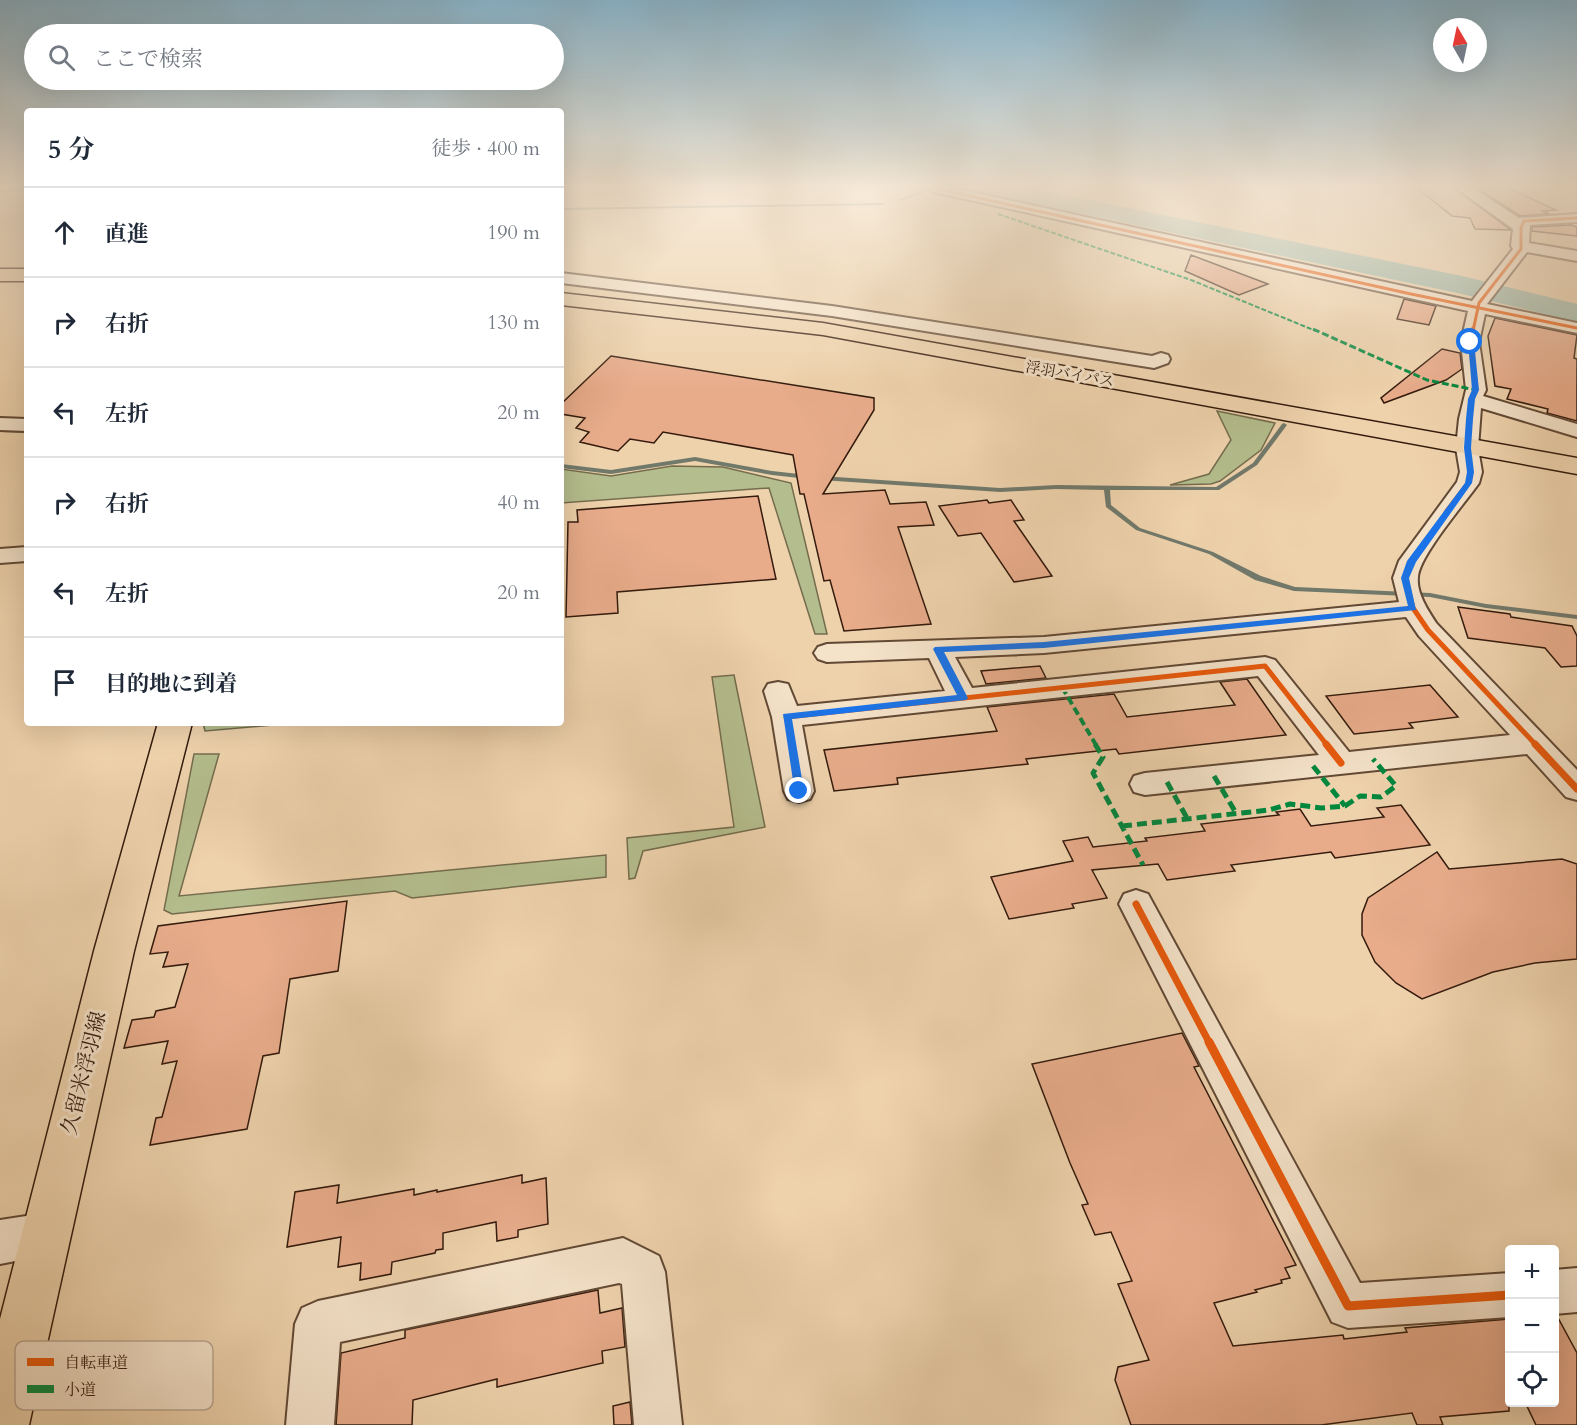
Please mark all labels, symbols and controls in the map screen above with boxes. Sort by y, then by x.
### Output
north arrow [1433,18,1487,72]
search box [24,24,564,90]
icon: search [45,41,78,74]
text: ここで検索 [93,44,203,74]
text: 5 分 [48,132,94,167]
text: 徒歩 · 400 m [431,135,540,162]
icon: ahead [48,216,81,249]
text: 直進 [105,219,149,249]
text: 190 m [487,219,540,246]
icon: right [48,306,81,339]
text: 右折 [105,309,149,339]
text: 130 m [487,309,540,336]
route start [1456,328,1482,354]
street label: 浮羽バイパス [1024,356,1116,392]
icon: left [48,396,81,429]
text: 左折 [105,399,149,429]
text: 20 m [497,399,540,426]
icon: right [48,486,81,519]
text: 右折 [105,489,149,519]
text: 40 m [497,489,540,516]
icon: left [48,576,81,609]
text: 左折 [105,579,149,609]
text: 20 m [497,579,540,606]
icon: arrive [48,666,81,699]
text: 目的地に到着 [105,669,237,699]
route end [785,777,811,803]
street label: 久留米浮羽線 [55,1008,113,1138]
map controls [1505,1245,1559,1407]
button: + [1505,1245,1559,1299]
button: − [1505,1299,1559,1353]
legend [15,1341,213,1410]
text: 自転車道 [64,1352,128,1374]
button: locate [1505,1353,1559,1407]
text: 小道 [64,1379,96,1401]

